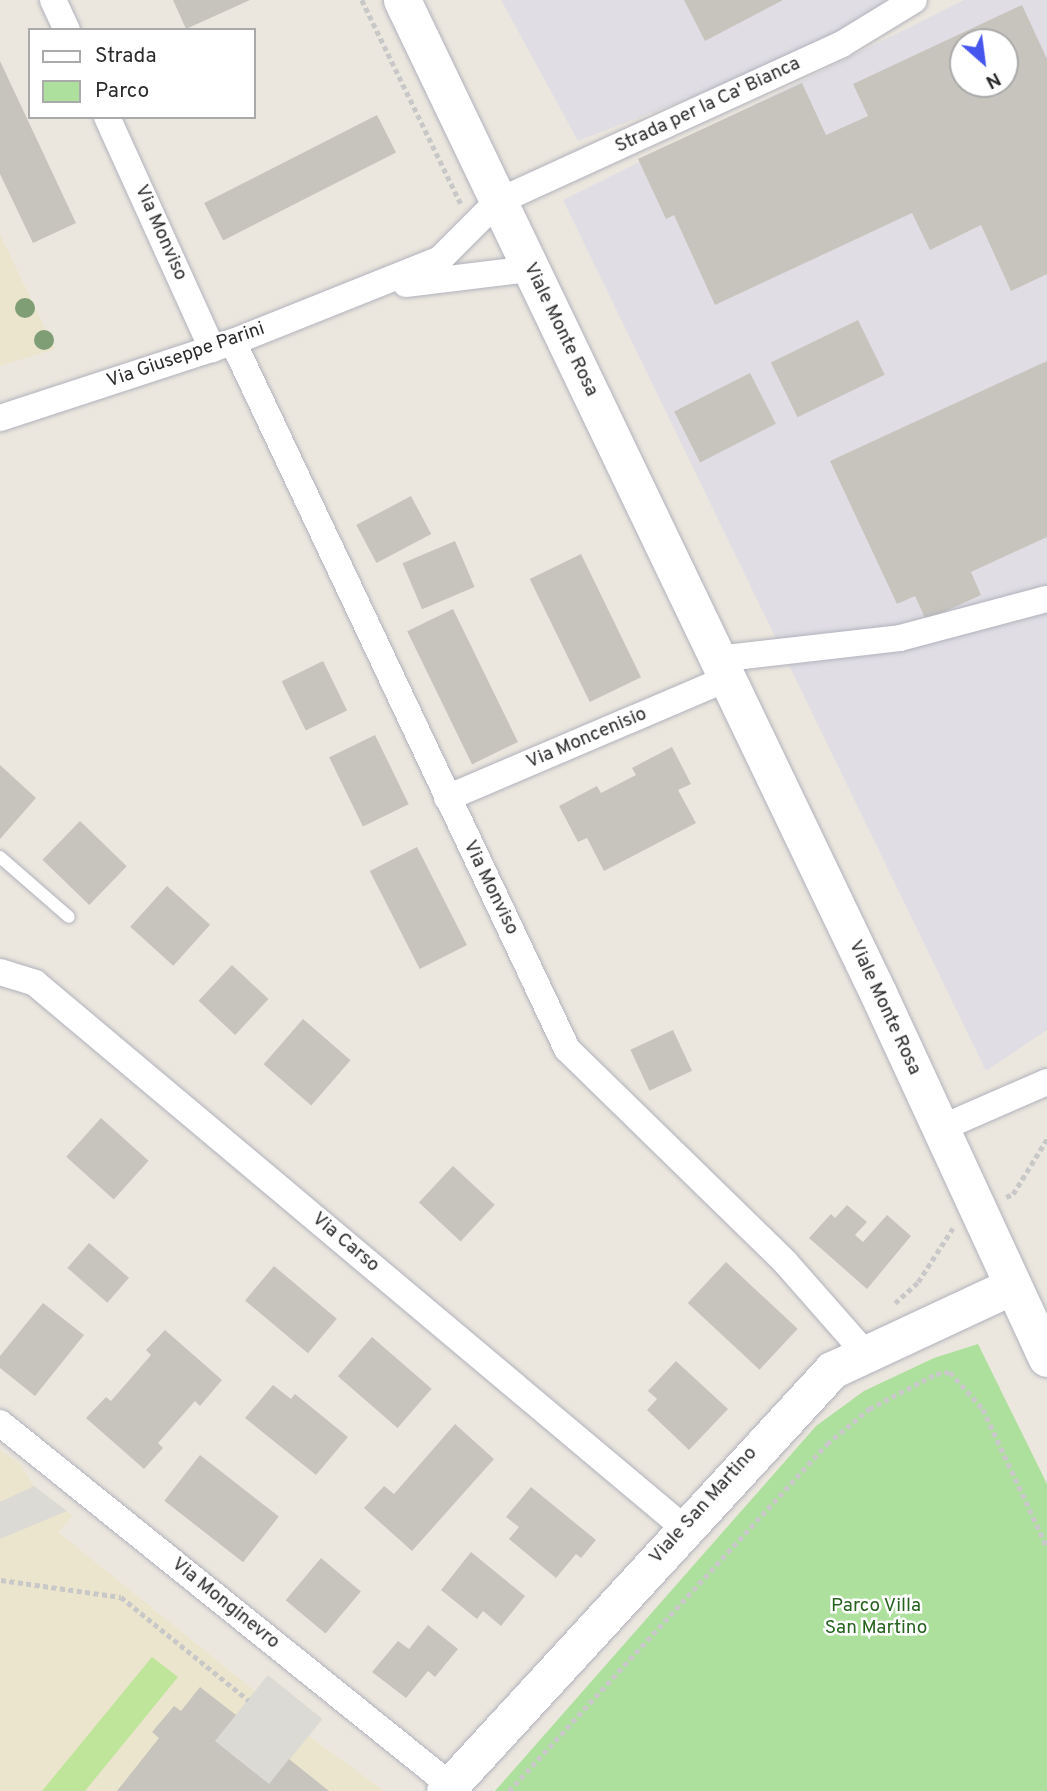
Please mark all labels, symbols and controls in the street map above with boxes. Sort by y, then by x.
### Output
legend [28,28,256,119]
north arrow [949,28,1019,98]
text: Strada [95,43,156,70]
street label: Strada per la Ca' Bianca [612,53,804,159]
text: N [981,66,1005,94]
text: Parco [95,78,149,105]
street label: Via Monviso [129,182,191,284]
street label: Viale Monte Rosa [518,259,602,401]
street label: Via Giuseppe Parini [104,318,268,394]
street label: Via Moncenisio [523,703,651,775]
street label: Via Monviso [457,837,523,939]
street label: Viale Monte Rosa [843,937,925,1079]
street label: Via Carso [307,1208,383,1278]
street label: Viale San Martino [646,1443,762,1569]
street label: Via Monginevro [166,1554,284,1654]
park label: Parco Villa San Martino [825,1596,927,1640]

